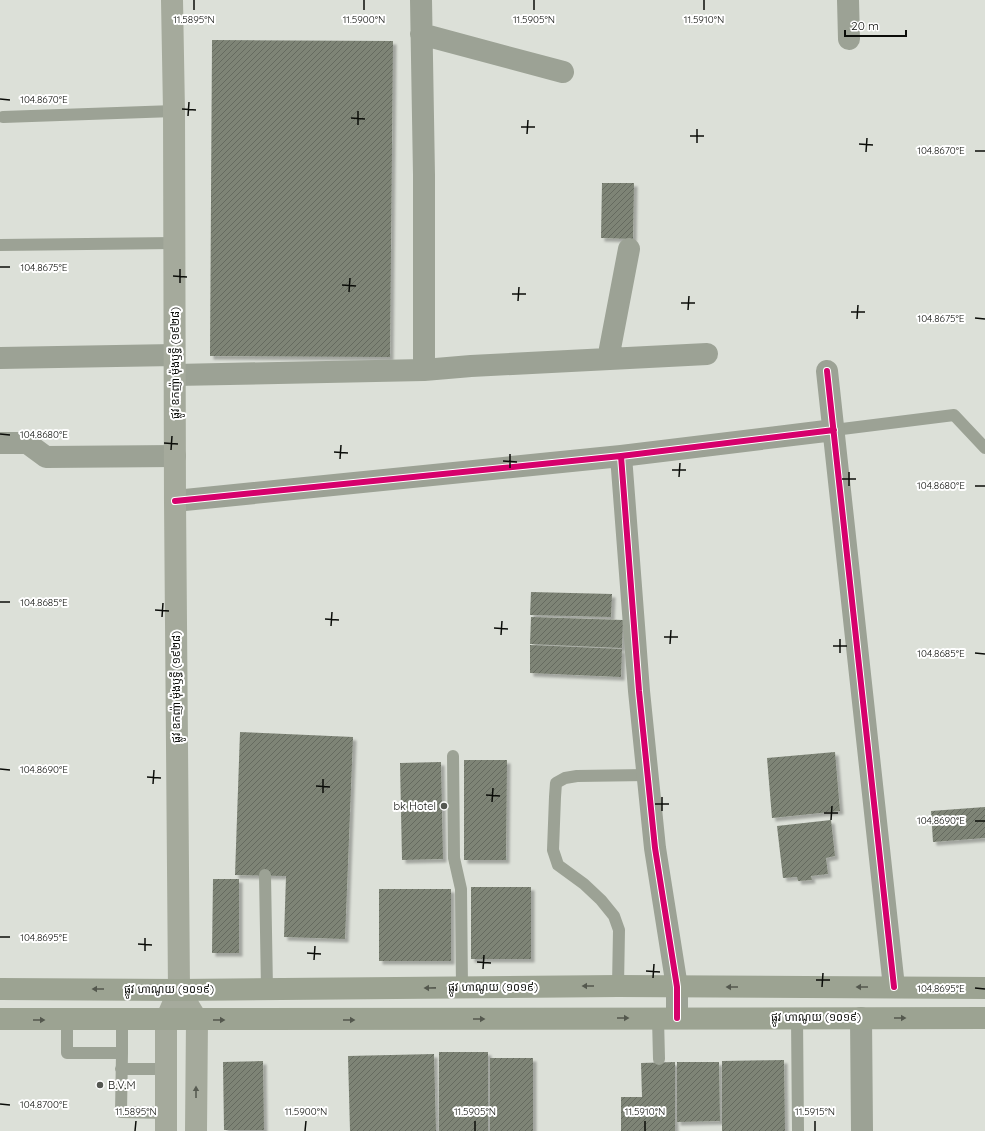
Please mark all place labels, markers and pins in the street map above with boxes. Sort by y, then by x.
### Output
place label: bk Hotel [393,799,436,813]
marker: bk Hotel [439,801,449,811]
place label: B.V.M [108,1078,136,1092]
marker: B.V.M [95,1080,105,1090]

